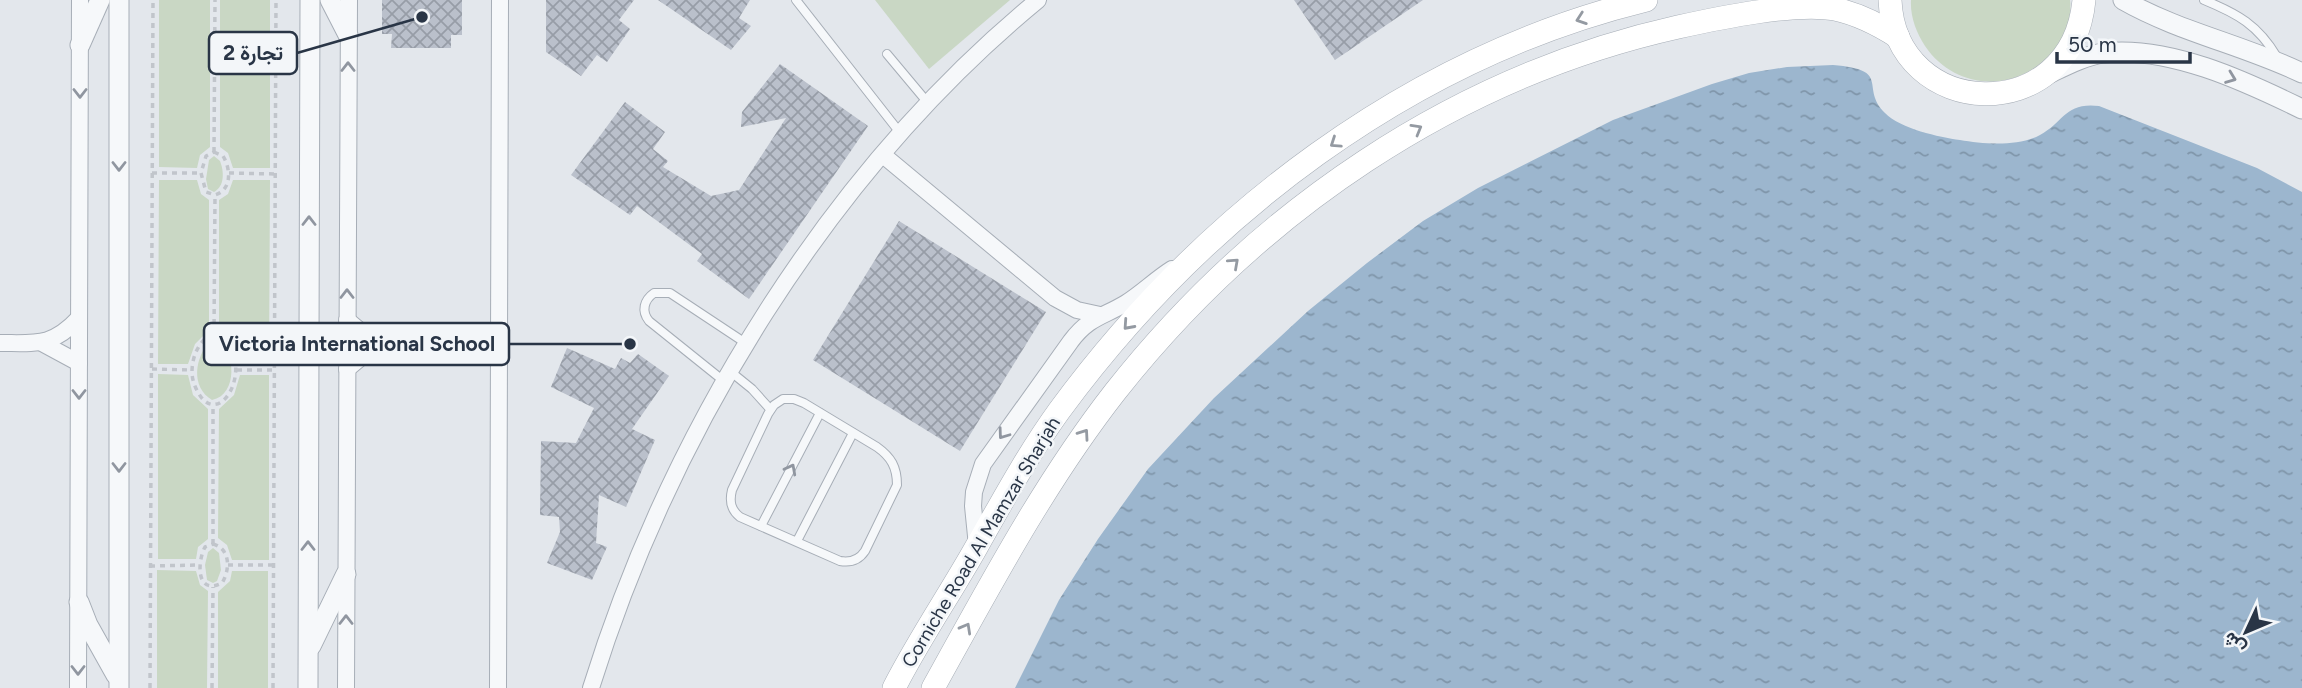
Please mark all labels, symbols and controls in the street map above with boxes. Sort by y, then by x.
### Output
one-way arrow [1575,11,1587,25]
scale bar [2057,21,2190,65]
callout: تجارة 2 [209,32,297,74]
text: 50 m [2068,32,2117,57]
text: تجارة 2 [223,40,283,66]
one-way arrow [340,61,356,72]
one-way arrow [2224,69,2236,83]
one-way arrow [72,88,88,98]
one-way arrow [1409,124,1422,137]
one-way arrow [1330,135,1343,147]
one-way arrow [111,161,127,172]
one-way arrow [301,215,317,226]
one-way arrow [1225,259,1238,272]
one-way arrow [339,289,355,299]
one-way arrow [1124,317,1136,330]
callout: Victoria International School [204,323,509,365]
text: Victoria International School [219,331,495,356]
one-way arrow [71,389,87,399]
street label: Corniche Road Al Mamzar Sharjah [897,413,1065,671]
one-way arrow [999,426,1011,439]
one-way arrow [1076,429,1088,442]
one-way arrow [111,462,127,473]
one-way arrow [782,464,796,476]
one-way arrow [300,541,316,551]
north arrow [2211,597,2281,667]
one-way arrow [338,614,354,625]
one-way arrow [958,623,971,636]
text: ش [2218,627,2250,660]
one-way arrow [70,665,86,676]

